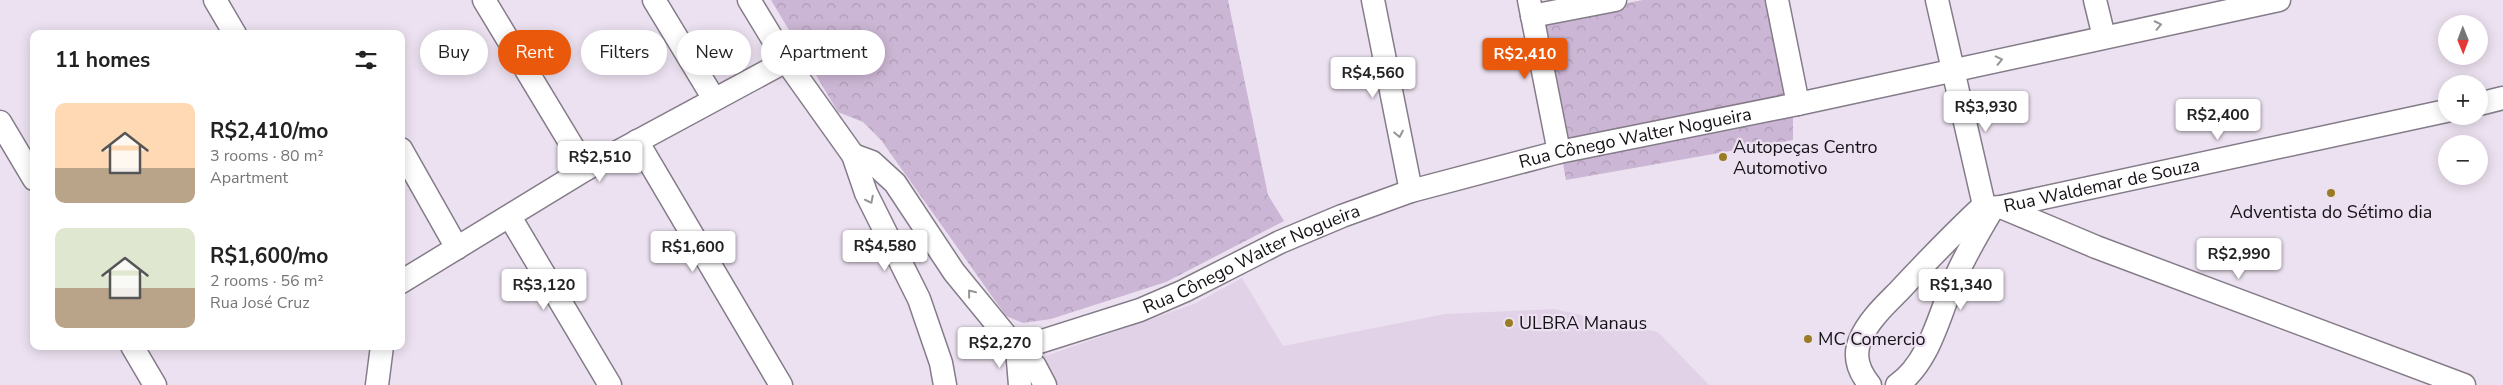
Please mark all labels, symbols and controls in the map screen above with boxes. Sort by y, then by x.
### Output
north arrow [2438,15,2488,65]
map controls [2438,15,2488,185]
one-way arrow [2153,21,2162,31]
chip: Buy [420,30,488,75]
chip: Rent [498,30,571,75]
chip: Filters [581,30,667,75]
chip: New [677,30,751,75]
chip: Apartment [761,30,885,75]
pin: R$2,410 [1479,38,1571,80]
text: R$2,410 [1494,43,1556,65]
text: 11 homes [55,46,150,74]
icon: filters [352,46,380,74]
one-way arrow [1995,55,2004,66]
pin: R$4,560 [1327,56,1419,99]
text: R$4,560 [1342,62,1404,84]
button: + [2438,75,2488,125]
pin: R$3,930 [1940,90,2032,133]
text: R$3,930 [1955,96,2017,118]
pin: R$2,400 [2172,98,2264,141]
street label: Rua Cônego Walter Nogueira [1516,102,1753,174]
text: R$2,400 [2187,104,2249,126]
text: R$2,410/mo [210,117,328,145]
icon: home [95,123,155,183]
one-way arrow [1394,129,1404,138]
place label: Autopeças Centro Automotivo [1733,135,1878,180]
button: − [2438,135,2488,185]
pin: R$2,510 [554,140,646,183]
text: 3 rooms · 80 m² [210,145,323,167]
text: R$2,510 [569,146,631,168]
marker: Autopeças Centro Automotivo [1717,151,1729,163]
street label: Rua Waldemar de Souza [2001,152,2202,218]
text: Apartment [210,167,288,189]
marker: Adventista do Sétimo dia [2325,187,2337,199]
one-way arrow [864,195,874,204]
street label: Rua Cônego Walter Nogueira [1139,198,1363,319]
place label: Adventista do Sétimo dia [2230,200,2432,224]
pin: R$1,600 [647,230,739,273]
pin: R$4,580 [839,230,931,272]
text: R$4,580 [854,235,916,257]
text: R$1,600 [662,236,724,258]
pin: R$2,990 [2193,238,2285,280]
text: R$1,600/mo [210,242,328,270]
text: R$2,990 [2208,243,2270,265]
icon: home [95,248,155,308]
pin: R$3,120 [498,268,590,311]
pin: R$1,340 [1915,268,2007,311]
text: 2 rooms · 56 m² [210,270,323,292]
text: R$3,120 [513,274,575,296]
text: R$1,340 [1930,274,1992,296]
one-way arrow [968,290,976,299]
text: Rua José Cruz [210,292,310,314]
place label: ULBRA Manaus [1519,311,1647,335]
marker: ULBRA Manaus [1503,317,1515,329]
pin: R$2,270 [954,326,1046,369]
place label: MC Comercio [1818,327,1925,351]
text: R$2,270 [969,332,1031,354]
marker: MC Comercio [1802,333,1814,345]

